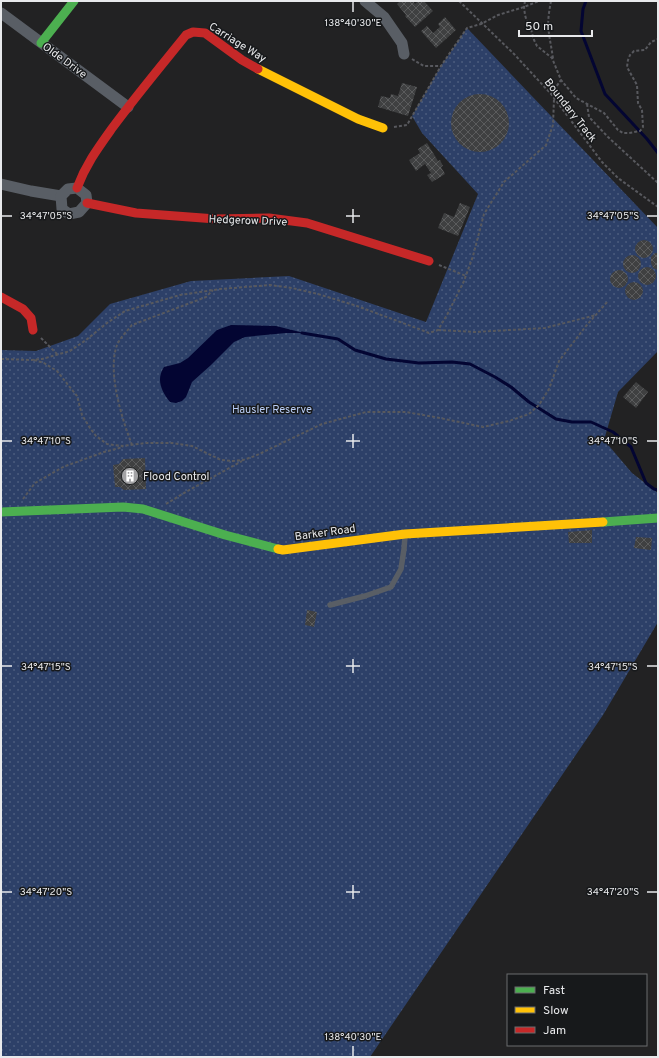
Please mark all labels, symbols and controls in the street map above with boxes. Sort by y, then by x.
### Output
scale bar [519,12,592,38]
text: 138°40'30"E [324,17,382,30]
text: 50 m [525,19,553,35]
street label: Carriage Way [206,20,269,66]
street label: Olde Drive [39,40,89,82]
street label: Boundary Track [541,76,600,146]
text: 34°47'05"S [20,210,72,223]
text: 34°47'05"S [587,210,639,223]
street label: Hedgerow Drive [208,213,288,229]
park label: Hausler Reserve [232,403,312,417]
text: 34°47'10"S [21,435,71,448]
text: 34°47'10"S [588,435,638,448]
building icon: Flood Control [120,466,140,486]
place label: Flood Control [143,470,210,484]
street label: Barker Road [294,522,356,544]
text: 34°47'15"S [21,661,71,674]
text: 34°47'15"S [588,661,638,674]
text: 34°47'20"S [20,886,72,899]
text: 34°47'20"S [587,886,639,899]
legend [507,974,647,1046]
text: Fast [543,983,565,999]
text: Slow [543,1003,569,1019]
text: Jam [543,1023,566,1039]
text: 138°40'30"E [324,1031,382,1044]

